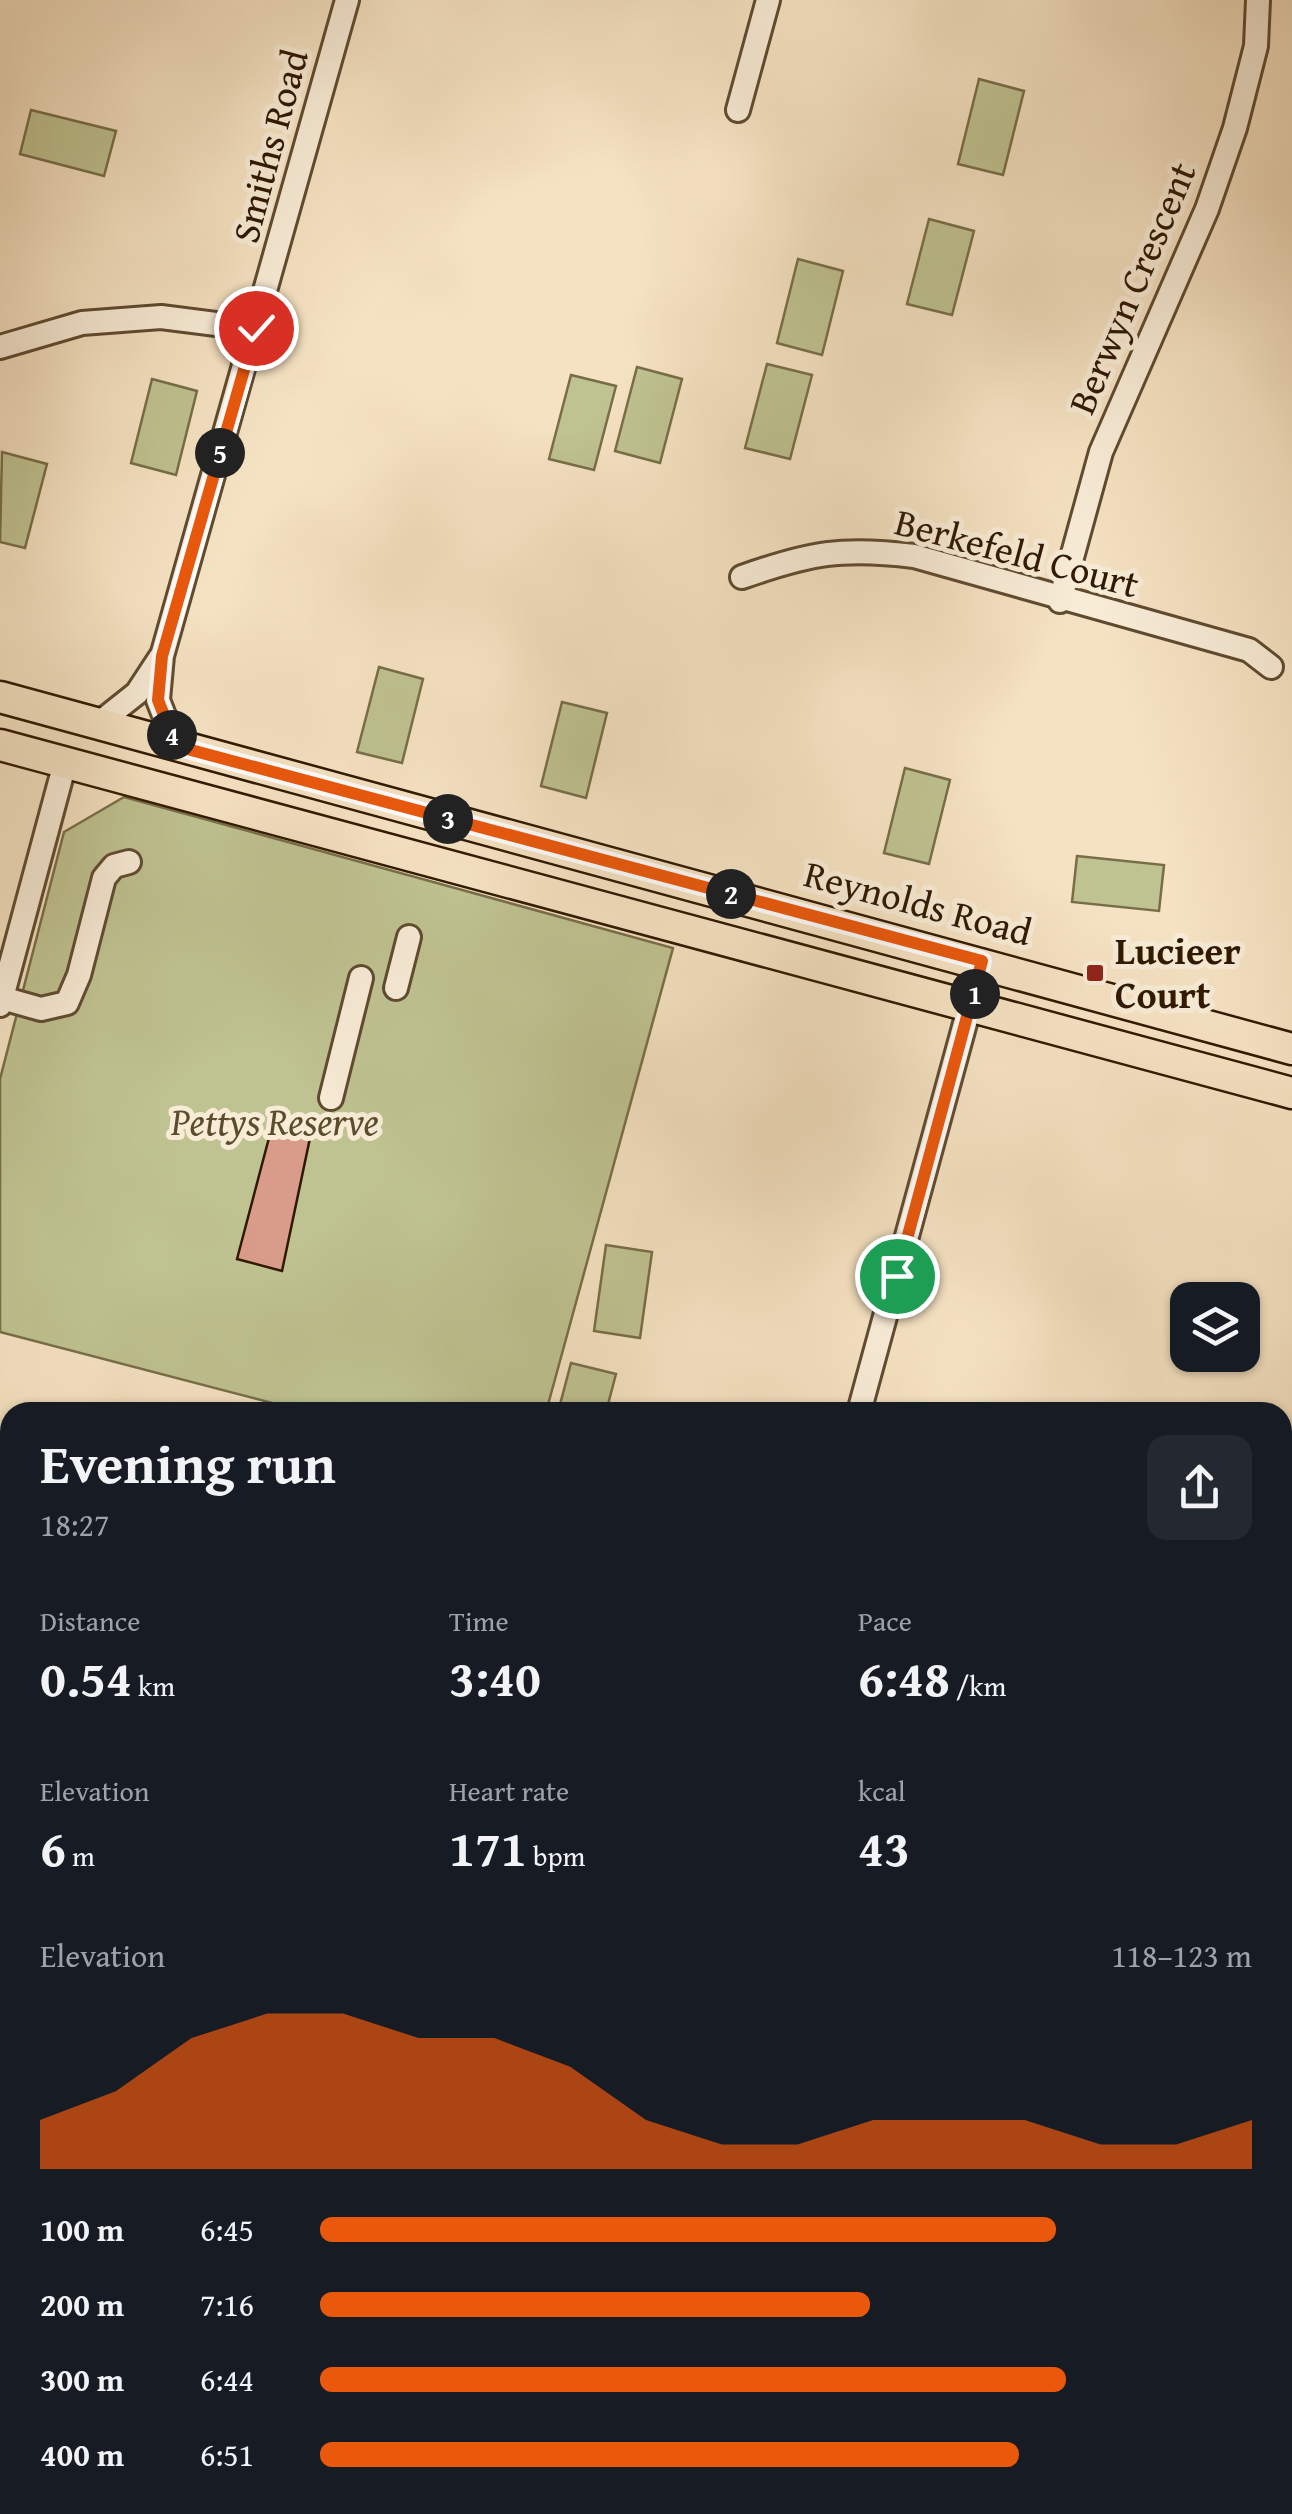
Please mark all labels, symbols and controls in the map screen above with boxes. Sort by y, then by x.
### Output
street label: Smiths Road [216,42,322,249]
street label: Berwyn Crescent [1053,153,1209,422]
pin [214,286,299,371]
icon: check [229,301,284,356]
pin: 5 [195,428,245,478]
text: 5 [213,432,227,473]
street label: Berkefeld Court [889,493,1145,611]
pin: 4 [147,710,197,760]
text: 4 [165,714,179,755]
pin: 3 [423,794,473,844]
text: 3 [441,798,455,839]
street label: Reynolds Road [798,845,1039,959]
pin: 2 [706,869,756,919]
text: 2 [724,873,738,914]
place label: Lucieer Court [1115,922,1241,1022]
marker: Lucieer Court [1084,962,1106,984]
pin: 1 [950,969,1000,1019]
text: 1 [968,973,982,1014]
park label: Pettys Reserve [170,1093,379,1149]
pin [855,1234,940,1319]
icon: arrive [870,1249,925,1304]
map controls [1170,1282,1260,1372]
button: layers [1170,1282,1260,1372]
text: Evening run [40,1423,336,1503]
button: share [1147,1435,1252,1540]
text: 18:27 [40,1501,109,1548]
text: Distance [40,1600,140,1641]
text: Time [449,1600,509,1641]
text: Pace [858,1600,912,1641]
text: 0.54 [40,1641,132,1714]
text: 3:40 [449,1641,541,1714]
text: 6:48 [858,1641,950,1714]
text: km [132,1665,175,1706]
text: /km [950,1665,1006,1706]
text: Elevation [40,1770,150,1811]
text: Heart rate [449,1770,569,1811]
text: kcal [858,1770,906,1811]
text: 6 [40,1811,66,1884]
text: 171 [449,1811,527,1884]
text: 43 [858,1811,910,1884]
text: m [66,1835,95,1876]
text: bpm [527,1835,585,1876]
text: Elevation [40,1932,165,1979]
text: 118–123 m [1111,1932,1252,1979]
text: 100 m [40,2206,124,2253]
text: 6:45 [200,2206,254,2253]
text: 200 m [40,2281,124,2328]
text: 7:16 [200,2281,254,2328]
text: 300 m [40,2356,124,2403]
text: 6:44 [200,2356,254,2403]
text: 400 m [40,2431,124,2478]
text: 6:51 [200,2431,254,2478]

